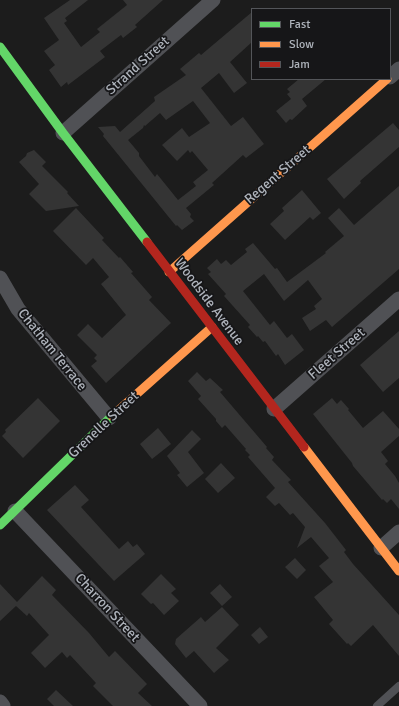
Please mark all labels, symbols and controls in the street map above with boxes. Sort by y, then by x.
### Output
legend [251,8,391,80]
text: Fast [289,17,310,32]
street label: Strand Street [103,33,173,99]
text: Slow [289,37,314,52]
text: Jam [289,57,310,72]
street label: Regent Street [242,142,314,208]
street label: Woodside Avenue [171,255,247,349]
street label: Chatham Terrace [14,306,90,394]
street label: Fleet Street [305,325,369,383]
street label: Grenelle Street [65,388,143,462]
street label: Charron Street [71,570,143,646]

